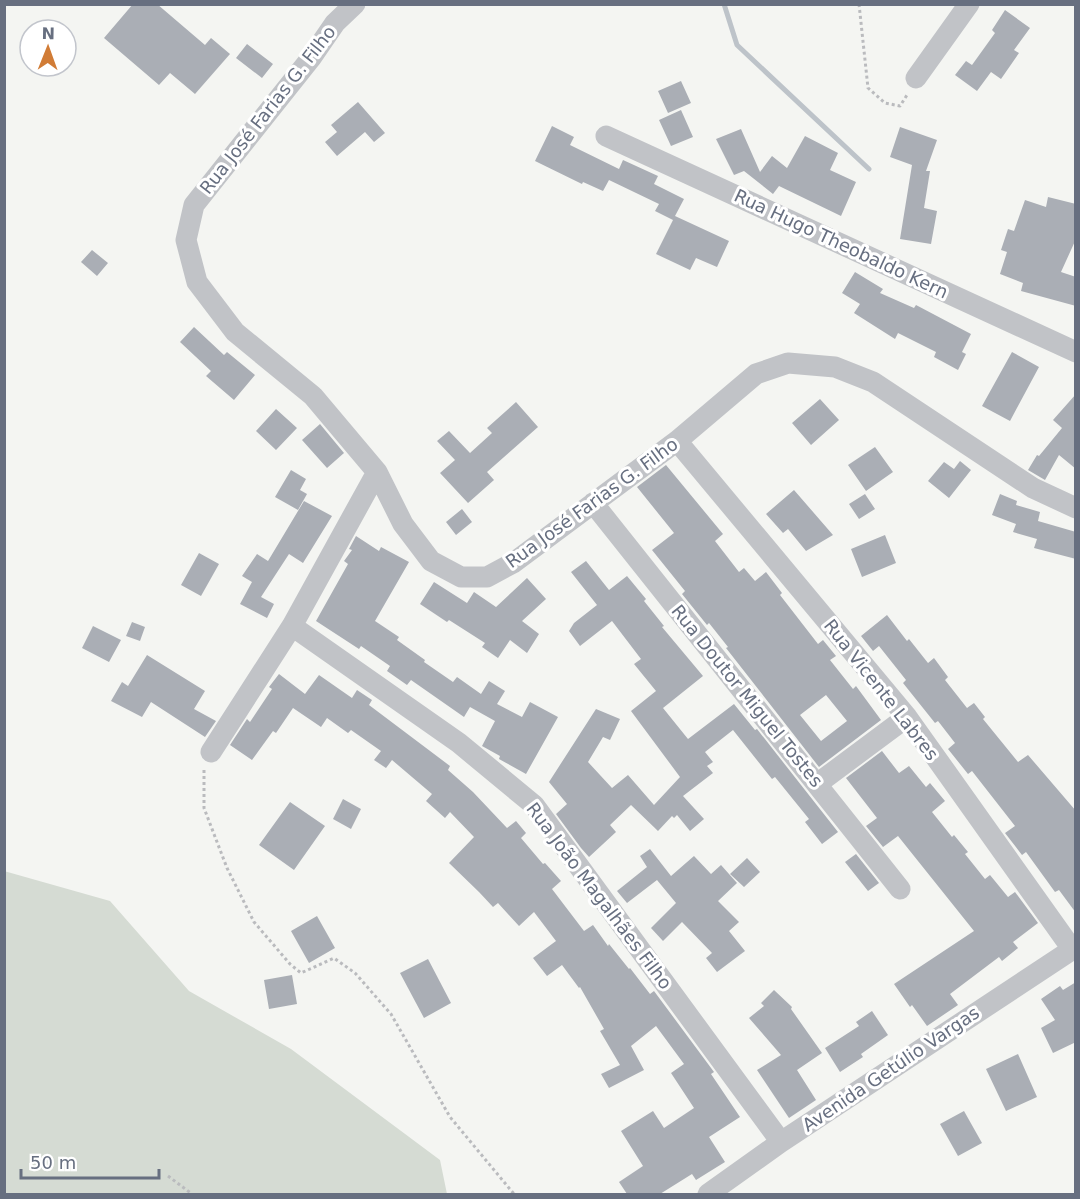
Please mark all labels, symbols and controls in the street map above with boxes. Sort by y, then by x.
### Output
north arrow [18,18,78,78]
street label: Rua José Farias G. Filho [195,21,340,198]
text: N [41,24,55,43]
street label: Rua Hugo Theobaldo Kern [731,185,951,302]
street label: Rua José Farias G. Filho [502,433,682,572]
street label: Rua Doutor Miguel Tostes [667,600,827,791]
street label: Rua Vicente Labres [820,615,943,764]
street label: Rua João Magalhães Filho [522,798,676,993]
street label: Avenida Getúlio Vargas [798,1002,983,1136]
scale bar [21,1142,159,1180]
text: 50 m [30,1152,76,1173]

